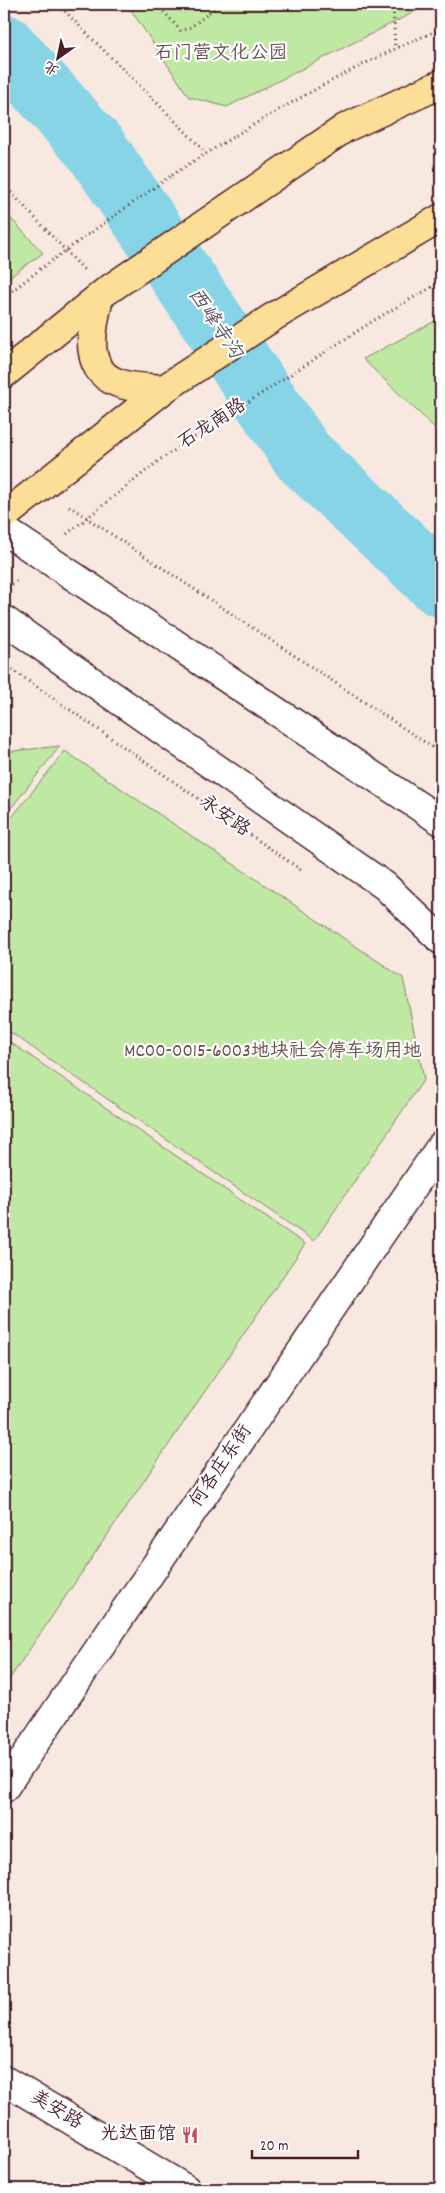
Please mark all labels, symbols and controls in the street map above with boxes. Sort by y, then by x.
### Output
north arrow [32,32,82,82]
park label: 石门营文化公园 [154,41,288,68]
text: 北 [41,55,63,79]
water label: 西峰寺沟 [180,283,249,367]
street label: 石龙南路 [174,393,252,457]
street label: 永安路 [193,790,255,844]
park label: MC00-0015-6003地块社会停车场用地 [124,1039,422,1066]
street label: 何各庄东街 [184,1420,260,1514]
street label: 美安路 [25,2085,87,2137]
place label: 光达面馆 [100,2122,176,2149]
restaurant icon: 光达面馆 [180,2125,200,2145]
scale bar [252,2128,359,2160]
text: 20 m [260,2136,288,2158]

